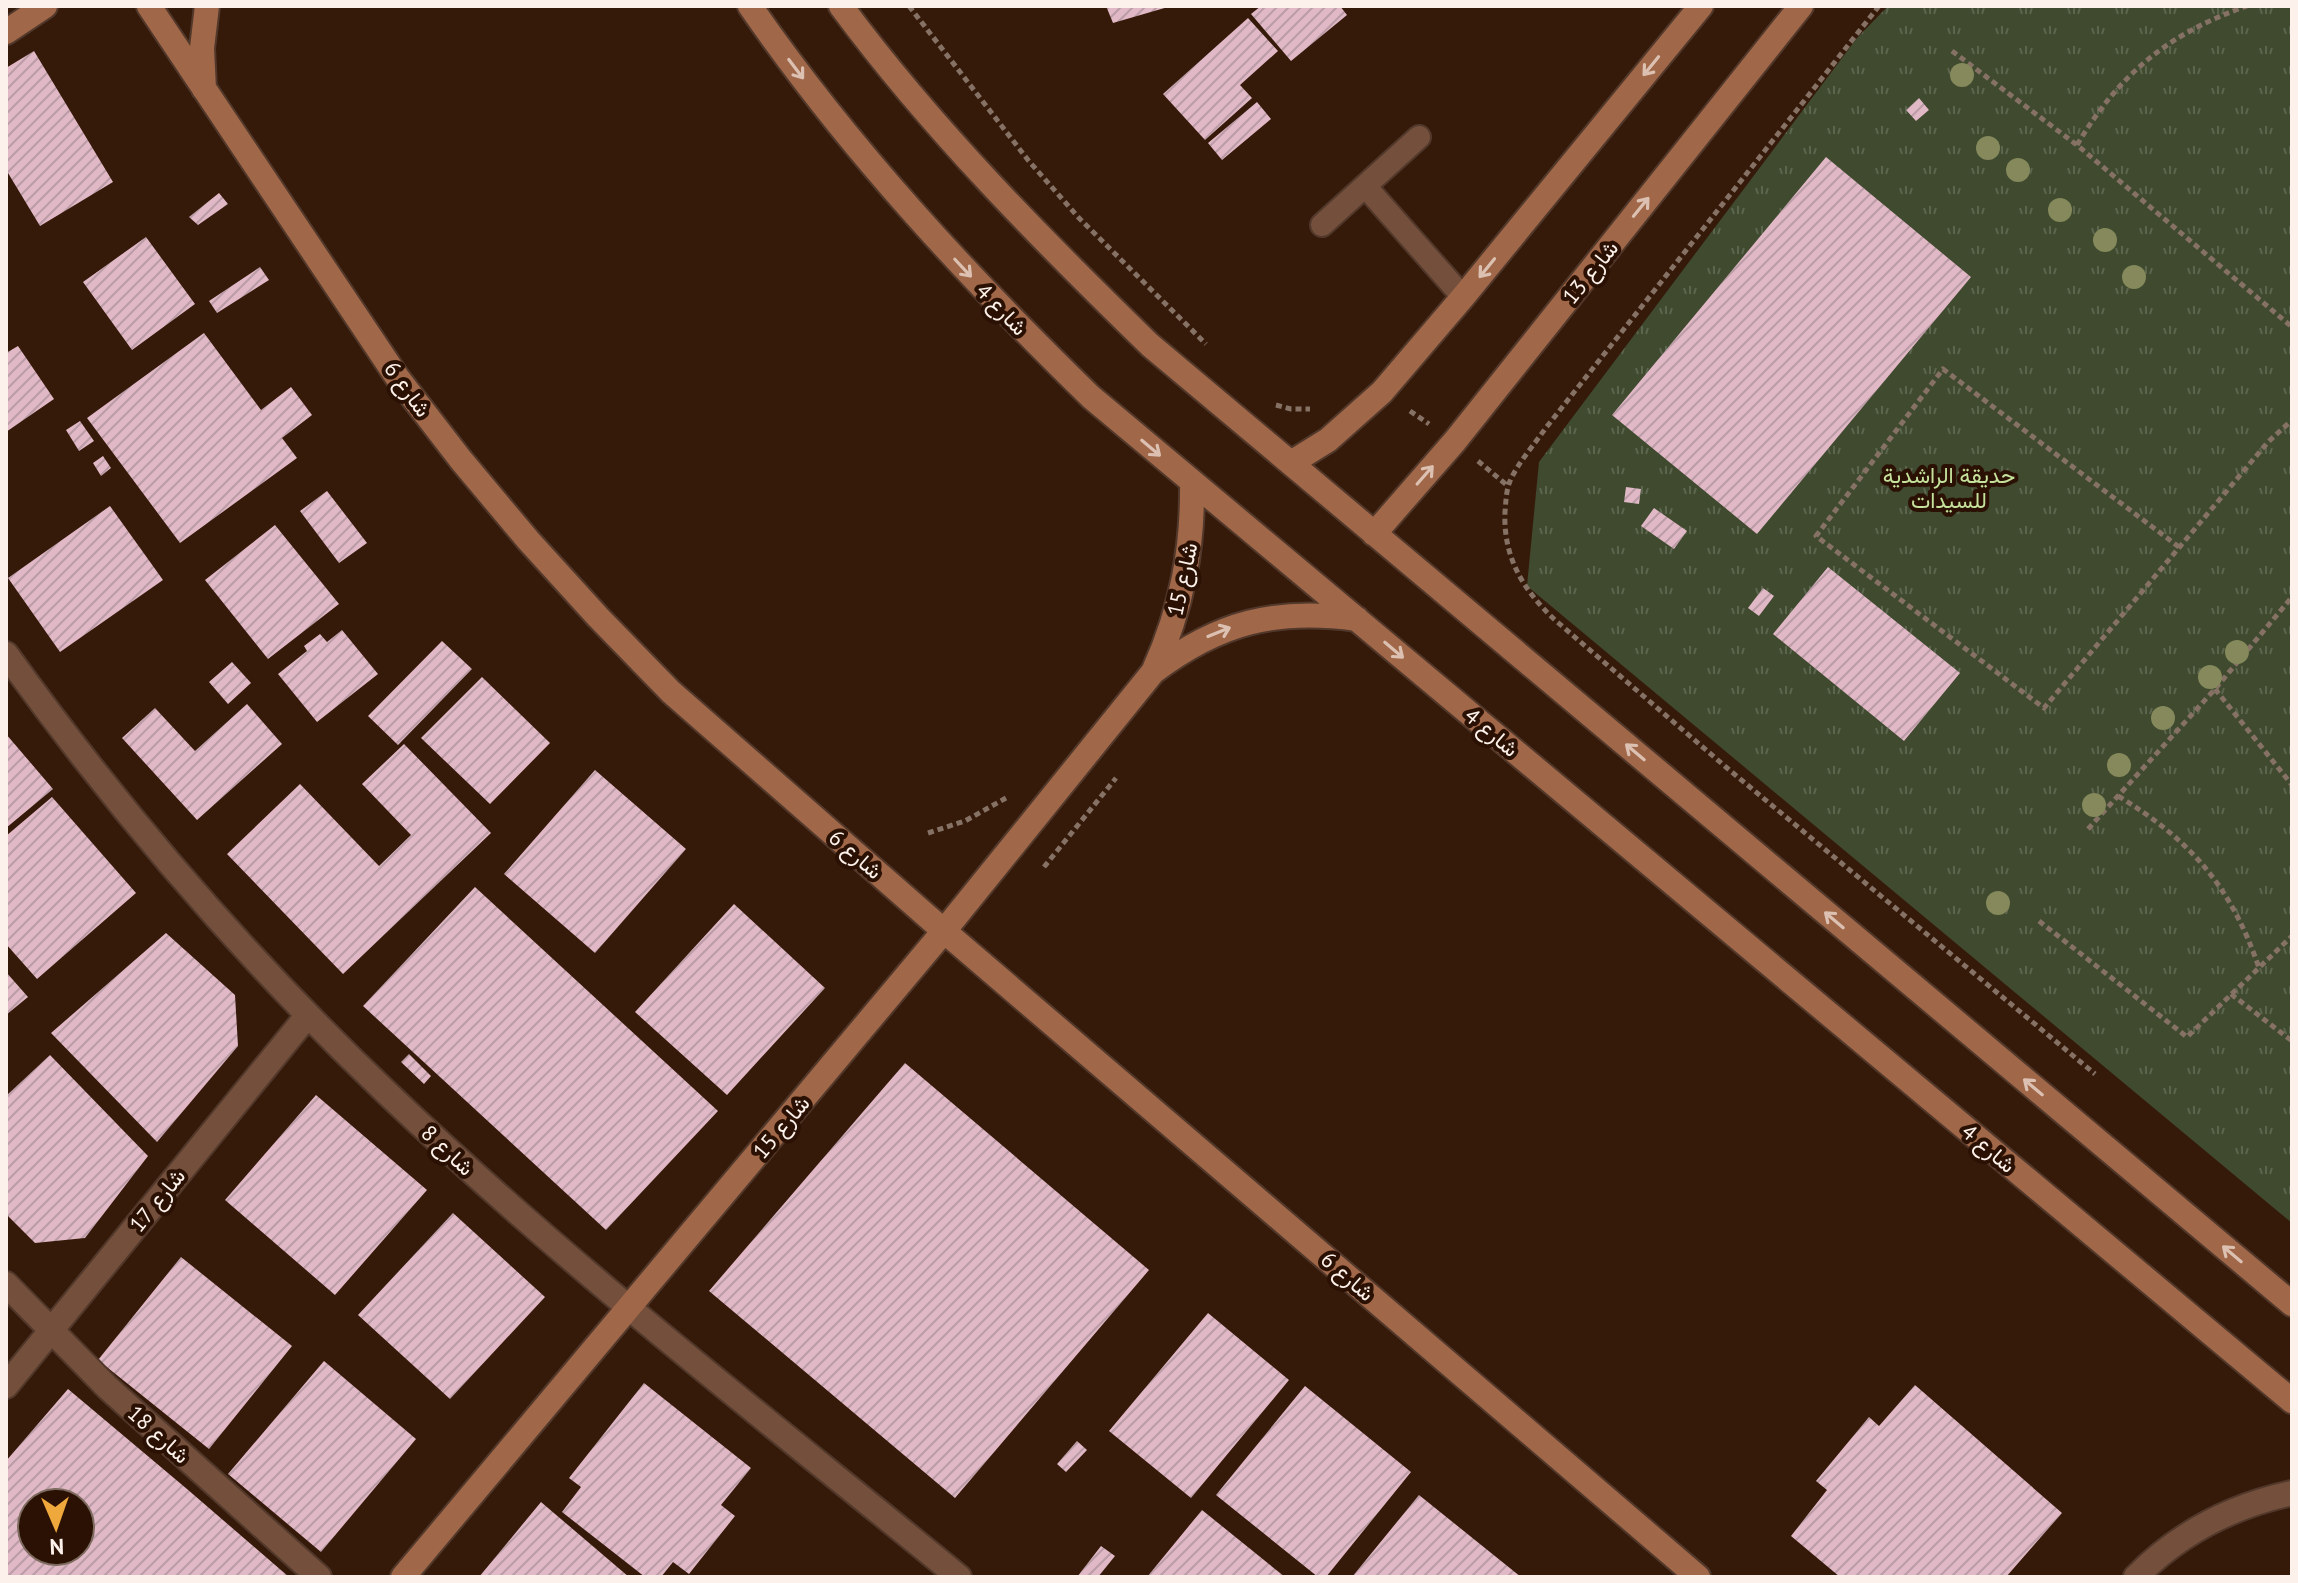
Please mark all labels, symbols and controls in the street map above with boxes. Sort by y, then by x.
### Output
one-way arrow [1643,56,1661,77]
one-way arrow [787,58,804,79]
one-way arrow [1632,197,1650,218]
street label: شارع 13 [1556,234,1625,310]
one-way arrow [1478,257,1496,278]
one-way arrow [954,258,973,278]
street label: شارع 4 [970,277,1034,342]
street label: شارع 6 [378,356,438,423]
one-way arrow [1140,439,1161,457]
park label: حديقة الراشدية للسيدات [1883,461,2015,514]
one-way arrow [1416,465,1434,486]
street label: شارع 15 [1161,540,1204,618]
one-way arrow [1206,623,1231,638]
one-way arrow [1383,641,1403,659]
street label: شارع 4 [1459,701,1525,763]
one-way arrow [1625,743,1645,761]
street label: شارع 6 [823,823,889,886]
one-way arrow [1824,911,1845,928]
one-way arrow [2023,1078,2044,1096]
street label: شارع 15 [746,1090,816,1165]
street label: شارع 4 [1956,1117,2022,1179]
street label: شارع 8 [415,1119,480,1182]
street label: شارع 17 [123,1162,192,1238]
street label: شارع 6 [1315,1245,1381,1308]
one-way arrow [2223,1245,2243,1263]
street label: شارع 18 [121,1399,196,1470]
north arrow [16,1487,96,1567]
text: N [49,1533,64,1561]

